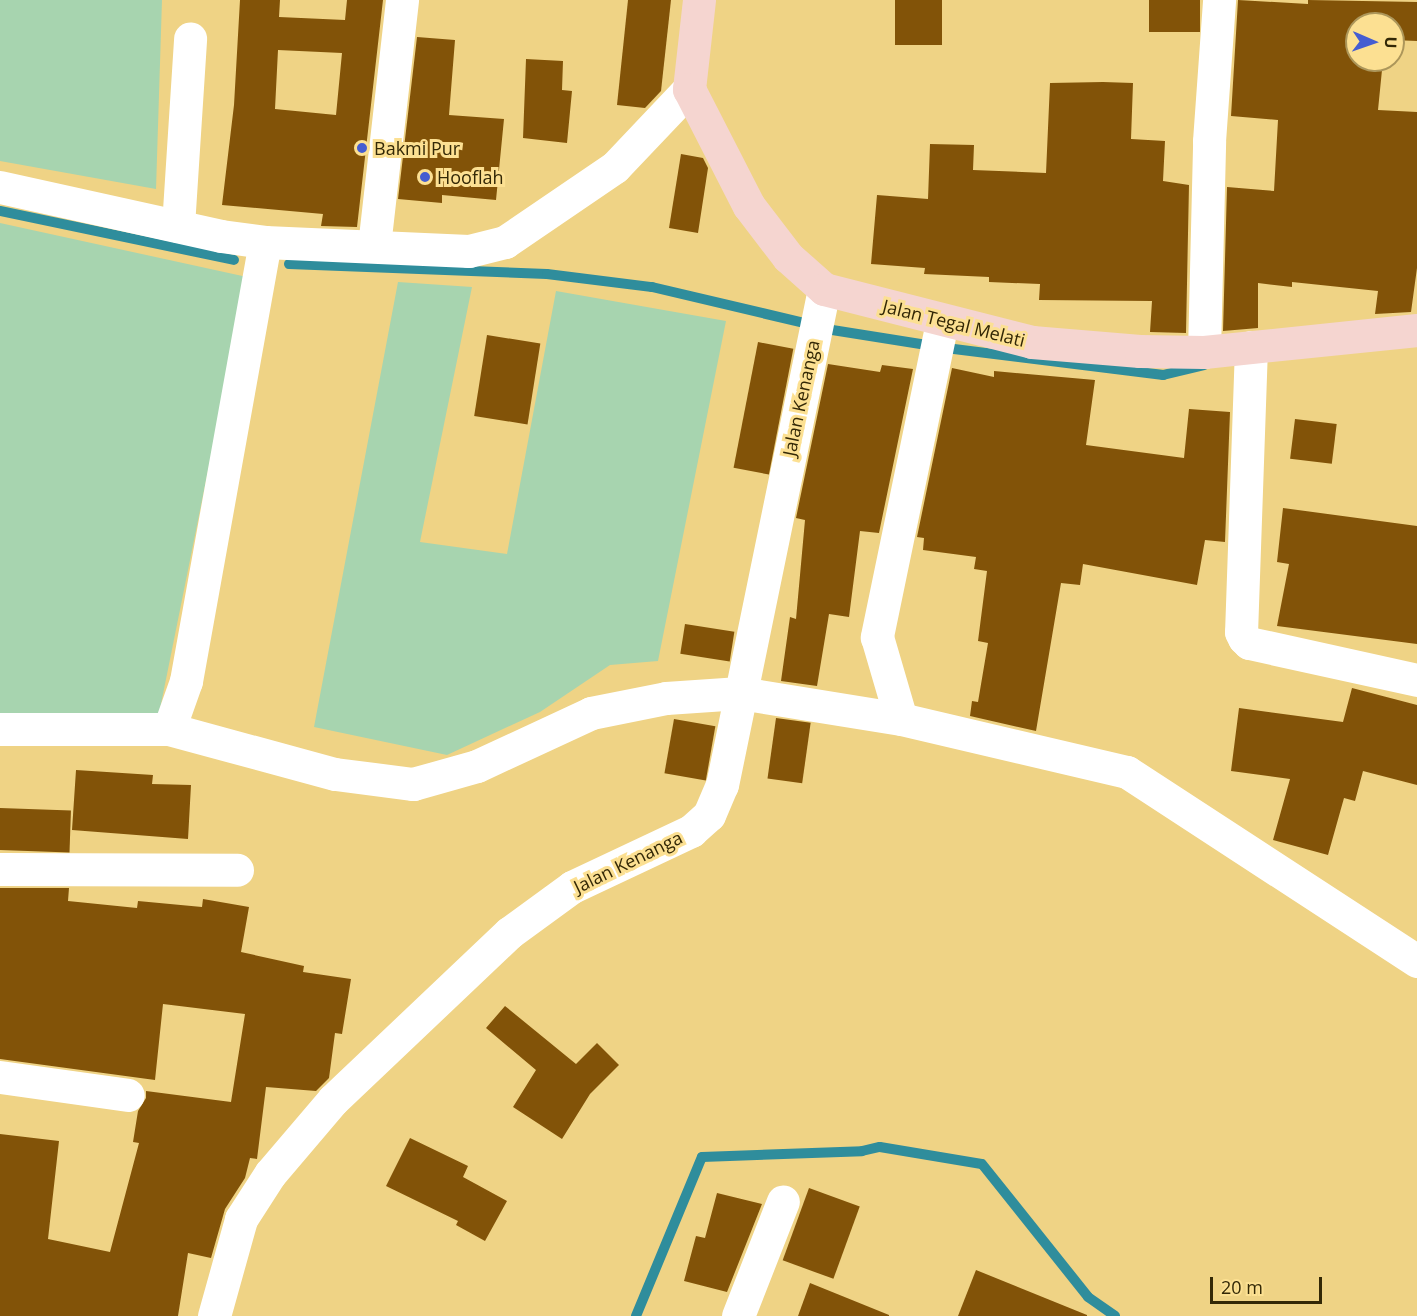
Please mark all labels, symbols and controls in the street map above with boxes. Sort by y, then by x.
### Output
north arrow [1345,12,1405,72]
text: U [1380,36,1402,49]
place label: Bakmi Pur [374,137,460,159]
marker: Bakmi Pur [355,141,369,155]
place label: Hooflah [437,166,504,188]
marker: Hooflah [418,170,432,184]
street label: Jalan Tegal Melati [881,295,1027,351]
street label: Jalan Kenanga [778,338,824,458]
street label: Jalan Kenanga [570,826,686,898]
scale bar [1213,1265,1326,1303]
text: 20 m [1221,1275,1263,1299]

